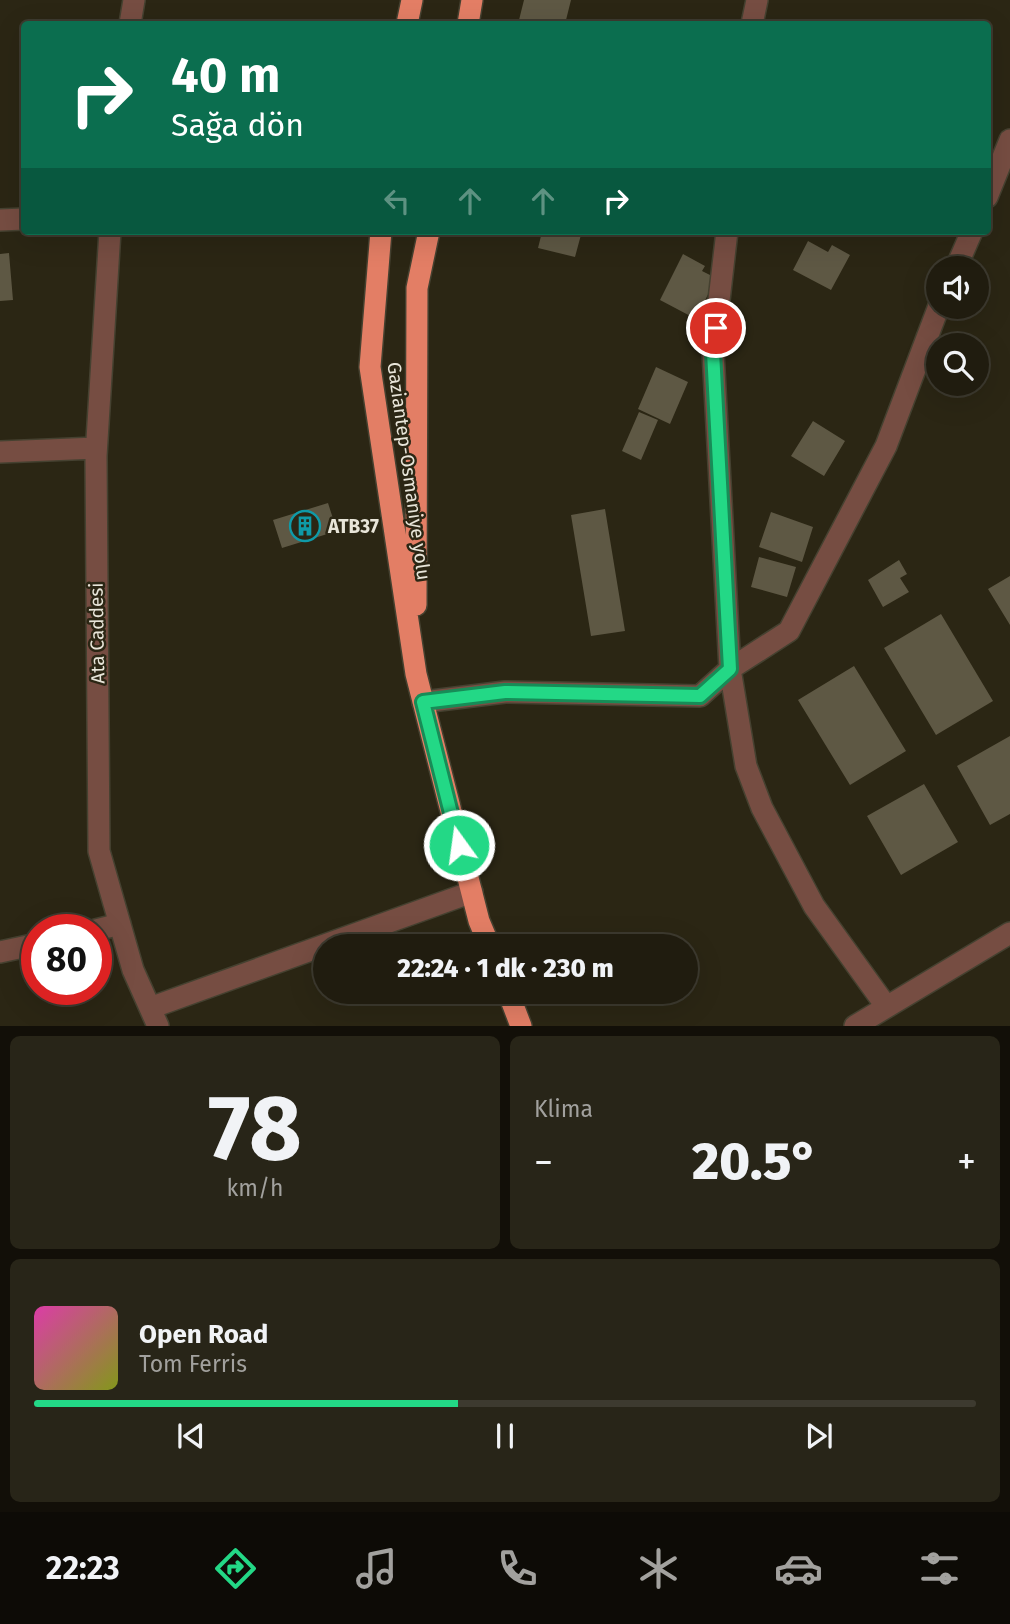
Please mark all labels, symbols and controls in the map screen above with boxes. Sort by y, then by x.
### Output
text: 40 m [171,46,280,105]
icon: right [56,49,147,140]
text: Sağa dön [171,106,304,144]
icon: left [378,182,416,220]
icon: ahead [451,182,489,220]
icon: ahead [524,182,562,220]
icon: right [597,182,635,220]
map controls [926,256,989,396]
button: sound [926,256,989,319]
pin [686,298,746,358]
icon: arrive [697,309,735,347]
button: search [926,333,989,396]
street label: Gaziantep-Osmaniye yolu [382,360,436,582]
building icon: ATB37 [288,509,322,543]
place label: ATB37 [327,515,379,538]
street label: Ata Caddesi [85,582,109,684]
position arrow [422,808,496,882]
speed limit sign: 80 [21,914,112,1005]
text: 22:24 · 1 dk · 230 m [397,953,614,984]
text: 78 [208,1074,302,1183]
text: Klima [534,1095,593,1123]
text: 20.5° [692,1130,818,1193]
text: − [534,1139,553,1185]
text: + [957,1139,976,1185]
text: km/h [227,1174,283,1202]
text: Open Road [139,1319,268,1350]
text: Tom Ferris [139,1350,247,1378]
icon: previous [172,1417,210,1455]
icon: pause [486,1417,524,1455]
icon: next [800,1417,838,1455]
icon: directions [211,1544,260,1593]
icon: music [352,1544,401,1593]
icon: phone [493,1544,542,1593]
icon: climate [634,1544,683,1593]
icon: car [774,1544,823,1593]
icon: filters [915,1544,964,1593]
text: 22:23 [46,1549,120,1587]

